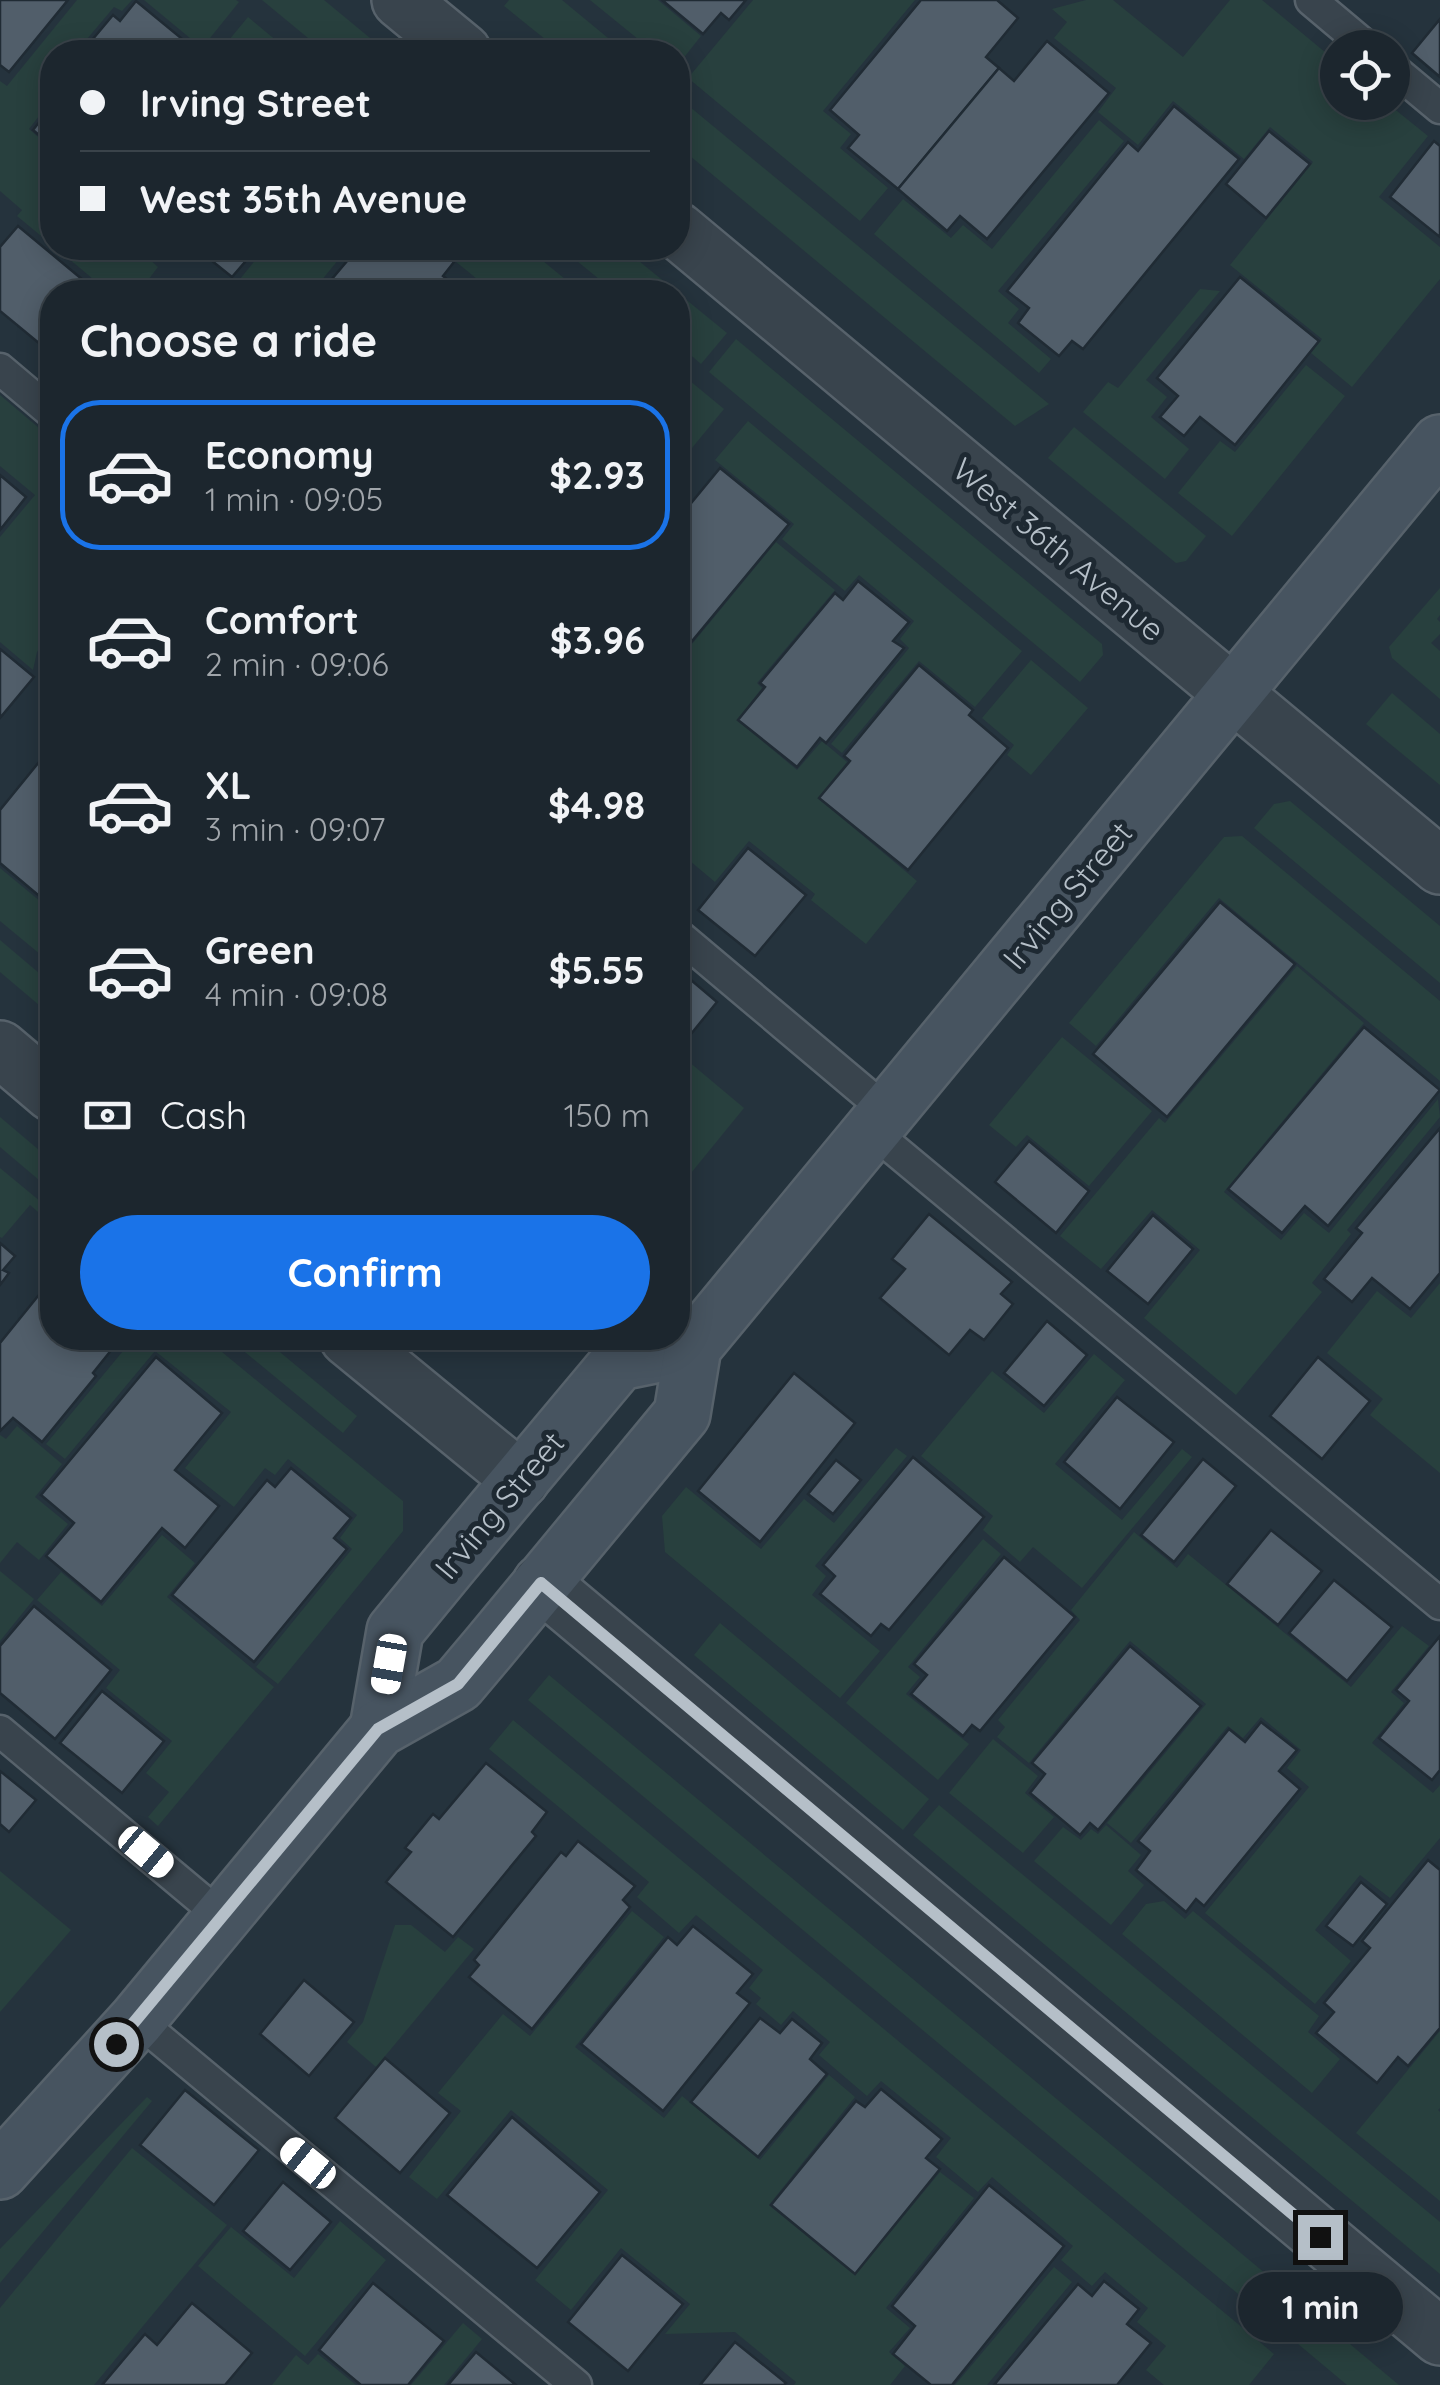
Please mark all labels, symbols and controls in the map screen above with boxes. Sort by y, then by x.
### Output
map controls [1320,30,1410,120]
button: locate [1320,30,1410,120]
text: Irving Street [140,79,371,127]
text: West 35th Avenue [140,175,467,223]
text: Choose a ride [80,312,377,368]
icon: car [85,430,175,520]
text: Economy [205,431,374,479]
street label: West 36th Avenue [945,449,1173,649]
text: $2.93 [549,451,645,499]
text: 1 min · 09:05 [205,479,383,519]
icon: car [85,595,175,685]
text: Comfort [205,596,359,644]
text: $3.96 [550,616,645,664]
text: 2 min · 09:06 [205,644,389,684]
icon: car [85,760,175,850]
text: XL [205,761,251,809]
text: $4.98 [548,781,645,829]
text: 3 min · 09:07 [205,809,385,849]
street label: Irving Street [994,813,1140,977]
icon: car [85,925,175,1015]
text: Green [205,926,315,974]
text: $5.55 [549,946,645,994]
text: 4 min · 09:08 [205,974,388,1014]
icon: cash [80,1088,135,1143]
text: Cash [160,1091,247,1139]
text: 150 m [564,1095,650,1135]
button: Confirm [80,1215,650,1330]
street label: Irving Street [426,1423,572,1587]
car [369,1632,409,1696]
car [113,1821,179,1883]
route start [94,2022,139,2067]
car [275,2132,341,2194]
route end [1298,2215,1343,2260]
callout: 1 min [1238,2272,1402,2342]
text: 1 min [1282,2287,1359,2327]

